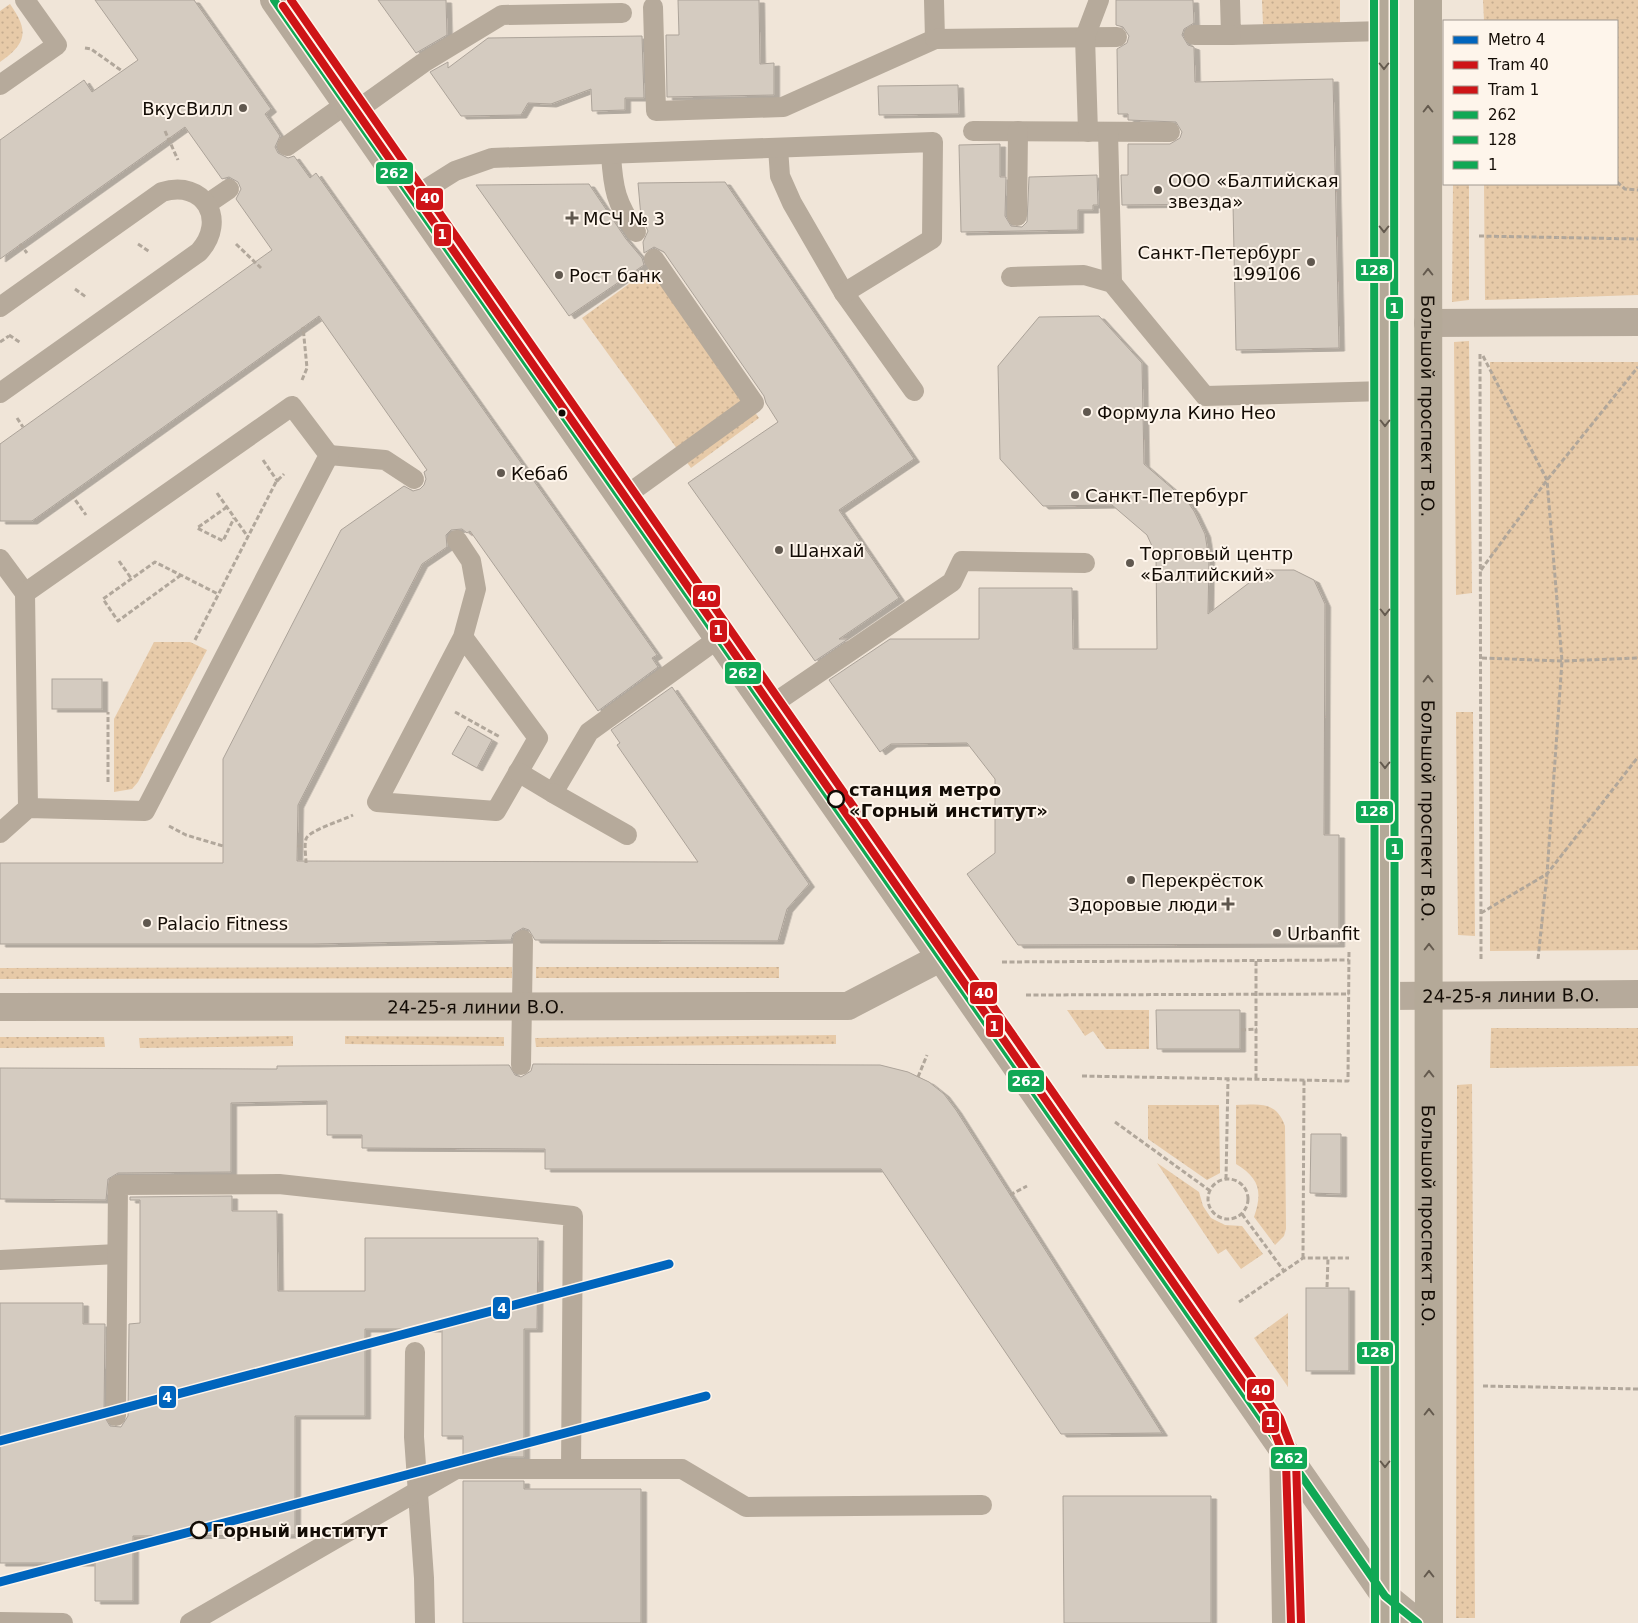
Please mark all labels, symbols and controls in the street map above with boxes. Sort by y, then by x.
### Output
legend [1443,20,1618,185]
text: Metro 4 [1488,31,1545,49]
text: Tram 40 [1487,56,1549,74]
one-way arrow [1379,62,1389,70]
text: Tram 1 [1487,81,1539,99]
place label: ВкусВилл [142,98,233,119]
marker: ВкусВилл [237,102,249,114]
one-way arrow [1423,105,1433,113]
text: 262 [1488,106,1517,124]
text: 128 [1488,131,1517,149]
text: 1 [1488,156,1498,174]
line badge: 262 [375,161,414,185]
text: 262 [379,165,409,181]
place label: ООО «Балтийская звезда» [1168,170,1339,212]
marker: ООО «Балтийская звезда» [1152,184,1164,196]
line badge: 40 [415,187,444,211]
text: 40 [420,190,440,206]
place label: МСЧ № 3 [583,208,665,229]
marker: МСЧ № 3 [565,211,579,225]
line badge: 1 [433,223,452,247]
one-way arrow [1379,225,1389,233]
text: 1 [437,226,447,242]
place label: Санкт-Петербург 199106 [1138,242,1301,284]
marker: Санкт-Петербург 199106 [1305,256,1317,268]
line badge: 128 [1355,258,1393,282]
text: 128 [1359,262,1389,278]
place label: Рост банк [569,265,662,286]
one-way arrow [1423,268,1433,276]
marker: Рост банк [553,269,565,281]
street label: Большой проспект В.О. [1418,295,1439,517]
line badge: 1 [1385,296,1404,320]
text: 1 [1389,300,1399,316]
place label: Формула Кино Нео [1097,402,1276,423]
marker: Формула Кино Нео [1081,406,1093,418]
unlabelled marker [557,408,567,418]
one-way arrow [1380,419,1390,427]
place label: Кебаб [511,463,568,484]
marker: Кебаб [495,467,507,479]
place label: Санкт-Петербург [1085,485,1248,506]
marker: Санкт-Петербург [1069,489,1081,501]
place label: Шанхай [789,540,864,561]
place label: Торговый центр «Балтийский» [1139,543,1293,585]
marker: Шанхай [773,544,785,556]
marker: Торговый центр «Балтийский» [1124,557,1136,569]
line badge: 40 [692,584,721,608]
text: 40 [697,588,717,604]
one-way arrow [1380,609,1390,617]
line badge: 1 [709,619,728,643]
text: 1 [713,622,723,638]
line badge: 262 [724,661,762,685]
text: 262 [728,665,758,681]
one-way arrow [1423,675,1433,683]
street label: Большой проспект В.О. [1418,700,1439,922]
one-way arrow [1380,762,1390,769]
place label: станция метро «Горный институт» [849,779,1048,821]
marker: станция метро «Горный институт» [827,790,845,808]
line badge: 128 [1355,800,1394,824]
text: 128 [1359,803,1389,819]
line badge: 1 [1385,837,1404,861]
text: 1 [1390,841,1400,857]
place label: Перекрёсток [1141,870,1264,891]
marker: Перекрёсток [1125,874,1137,886]
place label: Здоровые люди [1068,894,1218,915]
marker: Здоровые люди [1222,898,1234,910]
place label: Palacio Fitness [157,913,288,934]
marker: Palacio Fitness [141,917,153,929]
place label: Urbanfit [1287,923,1360,944]
marker: Urbanfit [1271,927,1283,939]
one-way arrow [1424,943,1434,950]
line badge: 40 [969,981,998,1005]
street label: 24-25-я линии В.О. [1422,984,1600,1006]
text: 40 [974,985,994,1001]
street label: 24-25-я линии В.О. [387,996,565,1017]
line badge: 1 [985,1014,1004,1038]
text: 1 [989,1018,999,1034]
line badge: 262 [1007,1069,1045,1093]
one-way arrow [1424,1070,1434,1078]
text: 262 [1011,1073,1041,1089]
street label: Большой проспект В.О. [1418,1105,1439,1327]
line badge: 4 [492,1296,511,1320]
text: 4 [497,1300,507,1316]
line badge: 128 [1356,1341,1394,1365]
text: 128 [1360,1344,1390,1360]
line badge: 40 [1246,1378,1275,1402]
text: 40 [1251,1382,1271,1398]
line badge: 4 [158,1385,177,1409]
text: 4 [162,1389,172,1405]
one-way arrow [1424,1408,1434,1416]
line badge: 1 [1261,1410,1280,1434]
text: 1 [1265,1414,1275,1430]
line badge: 262 [1270,1446,1308,1470]
text: 262 [1274,1450,1304,1466]
one-way arrow [1380,1461,1390,1469]
place label: Горный институт [212,1520,388,1541]
marker: Горный институт [190,1521,208,1539]
one-way arrow [1424,1570,1434,1578]

